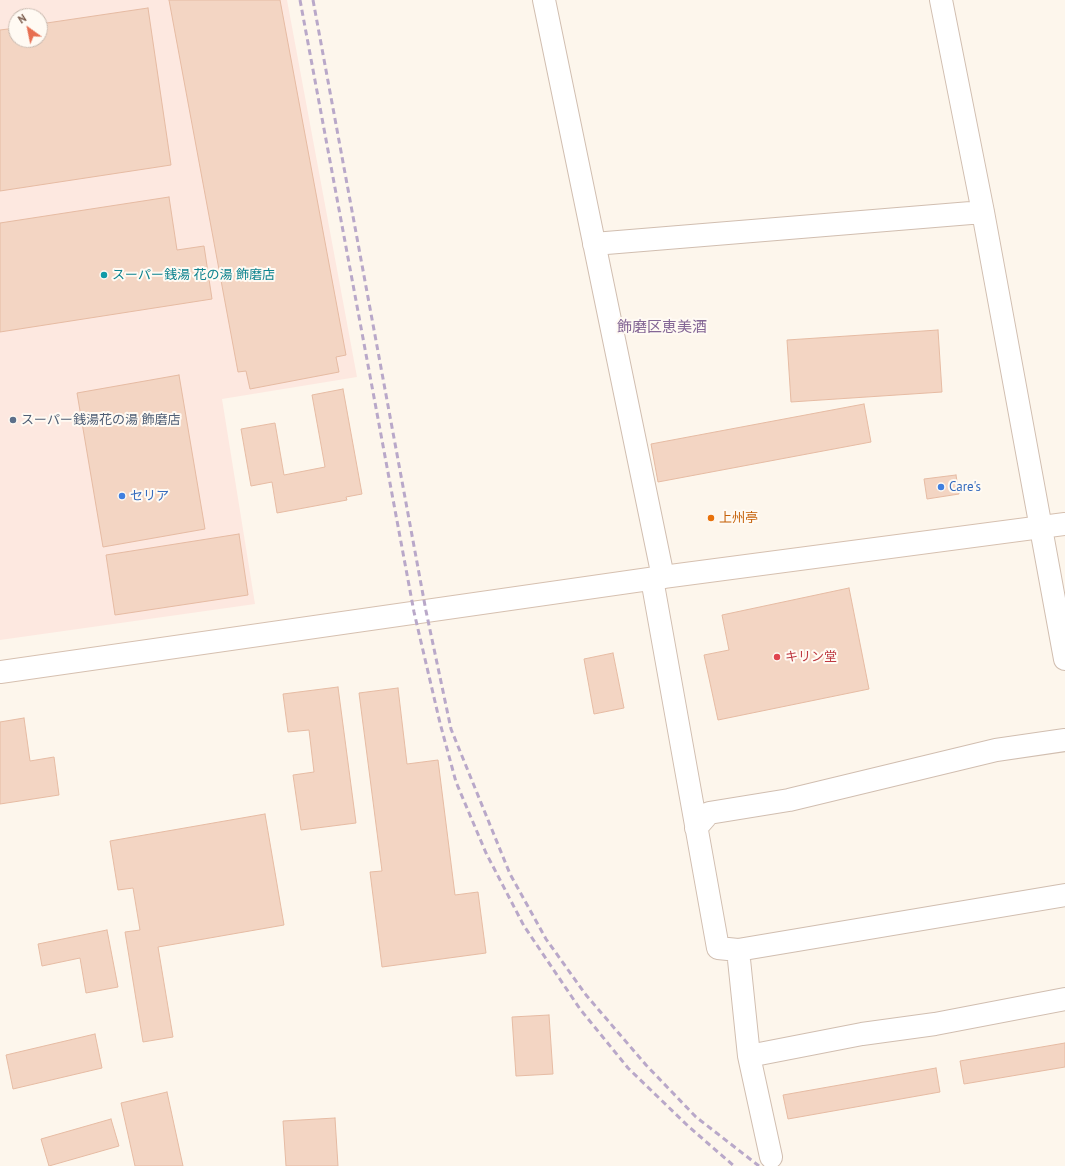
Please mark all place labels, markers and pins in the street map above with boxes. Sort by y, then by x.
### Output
place label: スーパー銭湯 花の湯 飾磨店 [112,267,275,283]
marker: スーパー銭湯 花の湯 飾磨店 [99,270,109,280]
place label: スーパー銭湯花の湯 飾磨店 [21,412,180,428]
marker: スーパー銭湯花の湯 飾磨店 [8,415,18,425]
place label: Care's [949,479,981,495]
marker: Care's [936,482,946,492]
place label: セリア [130,488,169,504]
marker: セリア [117,491,127,501]
place label: 上州亭 [719,510,758,526]
marker: 上州亭 [706,513,716,523]
place label: キリン堂 [785,649,837,665]
marker: キリン堂 [772,652,782,662]

